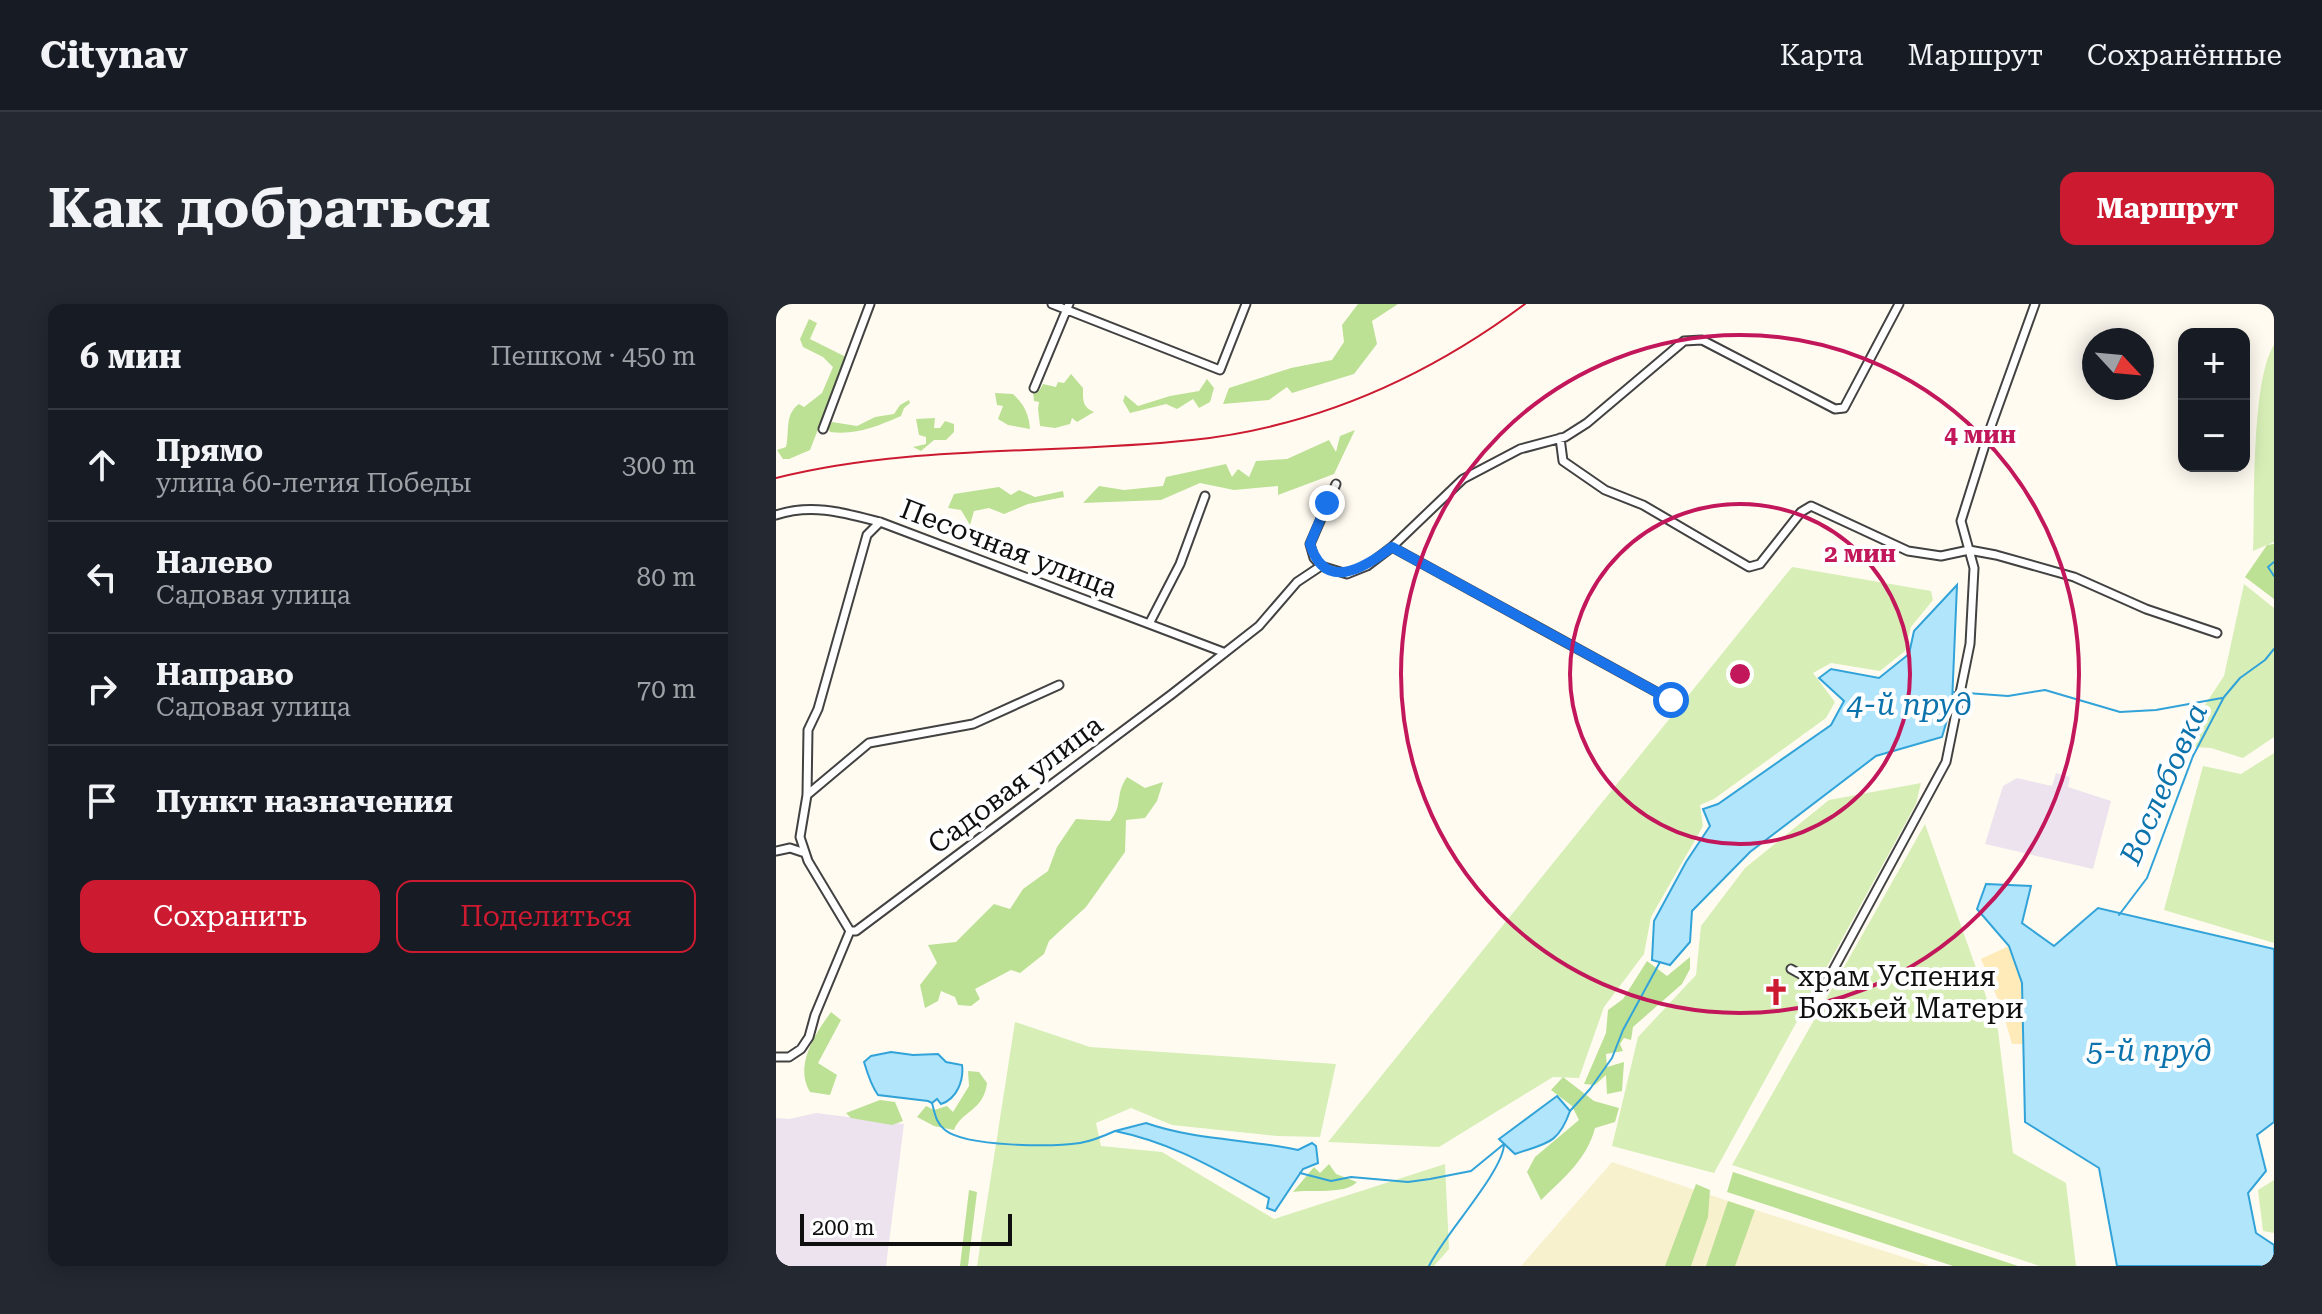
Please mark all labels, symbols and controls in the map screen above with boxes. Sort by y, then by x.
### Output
text: Citynav [40,33,188,77]
text: Карта [1780,39,1864,72]
text: Маршрут [1908,39,2043,72]
text: Сохранённые [2087,39,2282,72]
button: Маршрут [2060,172,2274,245]
text: Как добраться [48,175,491,241]
north arrow [2082,328,2154,400]
map controls [2178,328,2250,472]
button: + [2178,328,2250,400]
text: 6 мин [80,336,182,376]
text: Пешком · 450 m [490,341,696,371]
button: − [2178,400,2250,472]
text: 4 мин [1944,421,2016,449]
text: Прямо [156,433,263,468]
icon: ahead [80,443,124,487]
text: 300 m [622,450,696,480]
text: улица 60-летия Победы [156,468,472,498]
route end [1309,485,1345,521]
street label: Песочная улица [896,492,1122,605]
text: 2 мин [1824,540,1896,568]
text: Налево [156,545,273,580]
icon: left [80,555,124,599]
text: 80 m [637,562,696,592]
text: Садовая улица [156,580,351,610]
text: Направо [156,657,294,692]
centre of rings [1726,660,1754,688]
icon: right [80,667,124,711]
text: 70 m [637,674,696,704]
route start [1653,682,1689,718]
water label: 4-й пруд [1846,687,1972,722]
text: Садовая улица [156,692,351,722]
water label: Вослебовка [2112,698,2215,871]
street label: Садовая улица [922,708,1109,861]
icon: arrive [80,779,124,823]
text: Пункт назначения [156,784,453,819]
button: Сохранить [80,880,380,953]
button: Поделиться [396,880,696,953]
place label: храм Успения Божьей Матери [1798,960,2024,1025]
church icon: храм Успения Божьей Матери [1761,977,1791,1007]
water label: 5-й пруд [2085,1033,2212,1068]
scale bar [800,1210,1012,1246]
text: 200 m [812,1215,875,1240]

